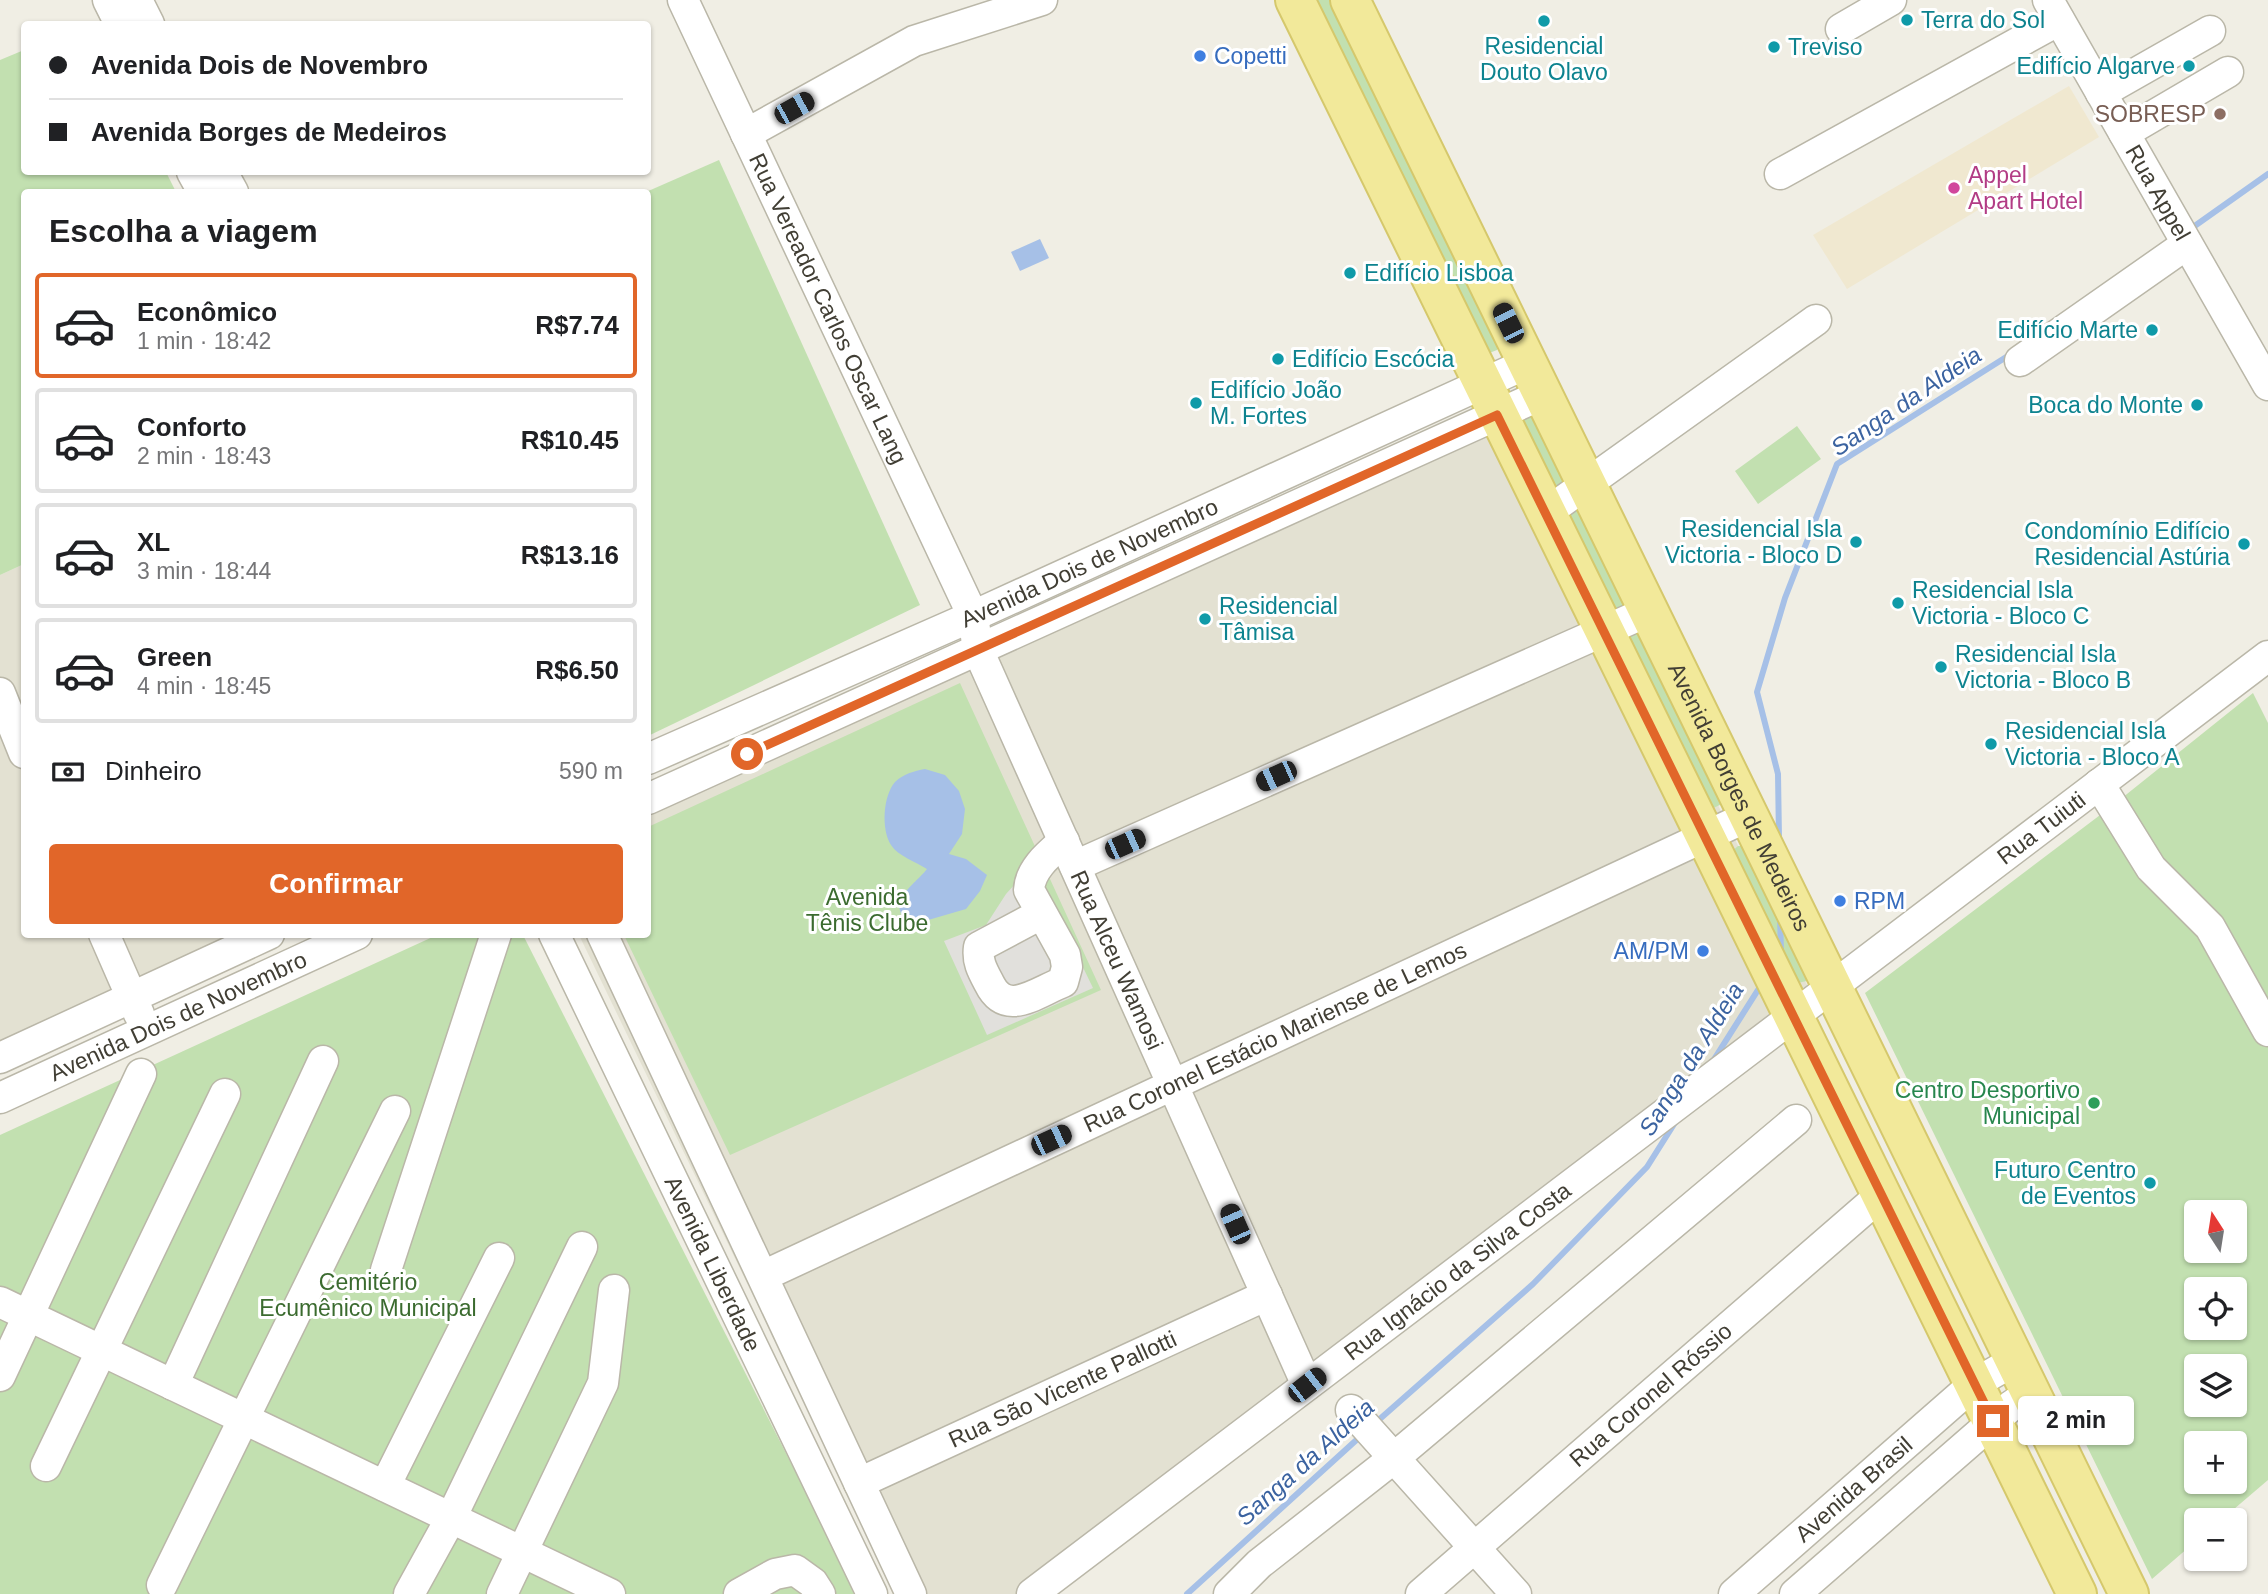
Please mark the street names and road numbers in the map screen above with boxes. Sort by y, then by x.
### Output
street label: Rua Appel [2121,140,2196,245]
street label: Rua Vereador Carlos Oscar Lang [744,149,912,468]
street label: Avenida Dois de Novembro [957,493,1222,633]
street label: Avenida Borges de Medeiros [1663,659,1816,935]
street label: Rua Tuiuti [1992,786,2090,870]
street label: Rua Alceu Wamosi [1065,866,1168,1054]
street label: Rua Coronel Estácio Mariense de Lemos [1079,937,1471,1138]
street label: Avenida Dois de Novembro [46,946,311,1086]
street label: Avenida Liberdade [660,1172,766,1356]
street label: Rua Ignácio da Silva Costa [1339,1177,1576,1365]
street label: Rua Coronel Róssio [1564,1318,1737,1472]
street label: Rua São Vicente Pallotti [944,1326,1180,1453]
street label: Avenida Brasil [1790,1431,1917,1547]

